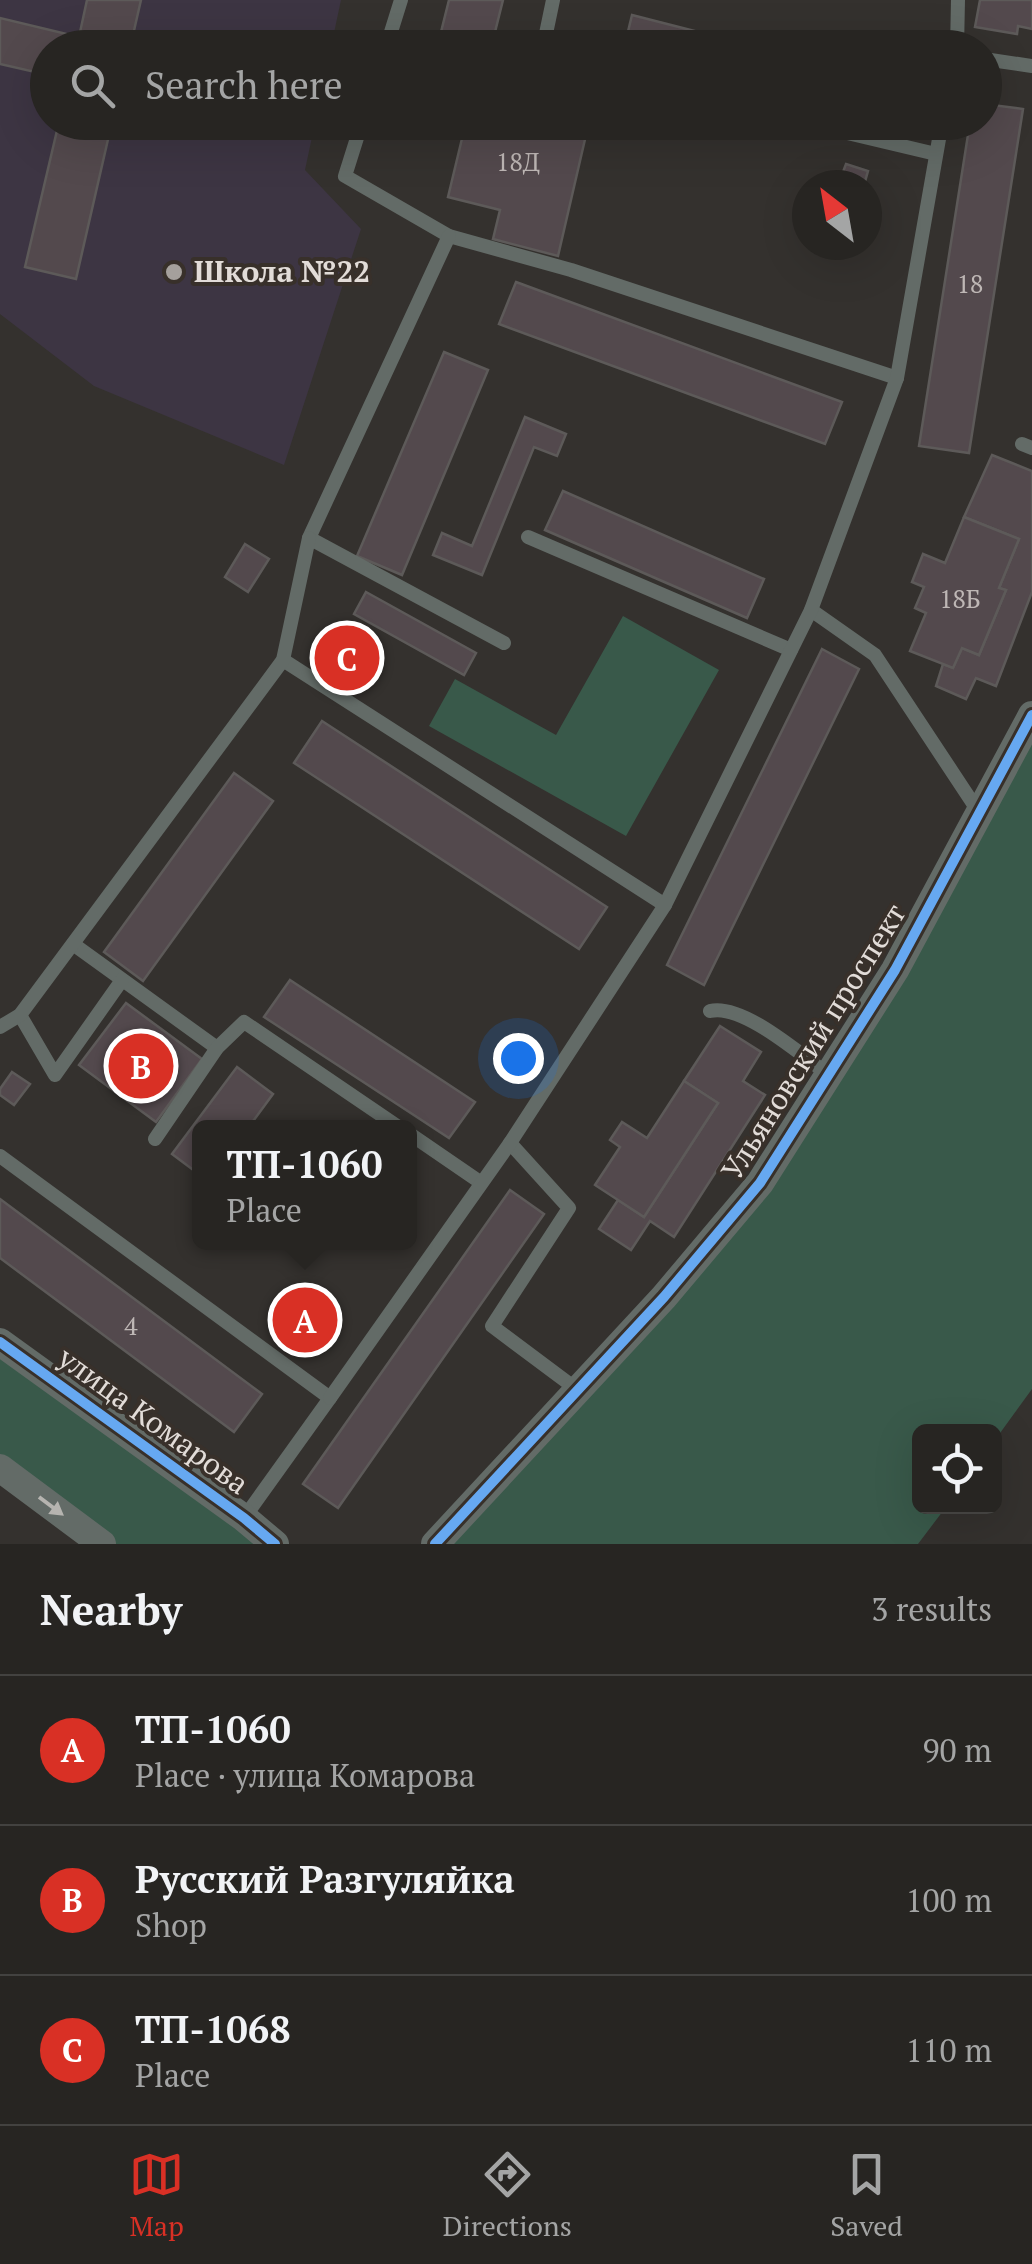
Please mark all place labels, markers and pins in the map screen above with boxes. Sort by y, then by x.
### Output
place label: Школа №22 [194,251,370,291]
marker: Школа №22 [163,261,185,283]
pin: C [314,620,380,696]
pin: B [108,1028,174,1104]
pin: A [272,1282,338,1358]

